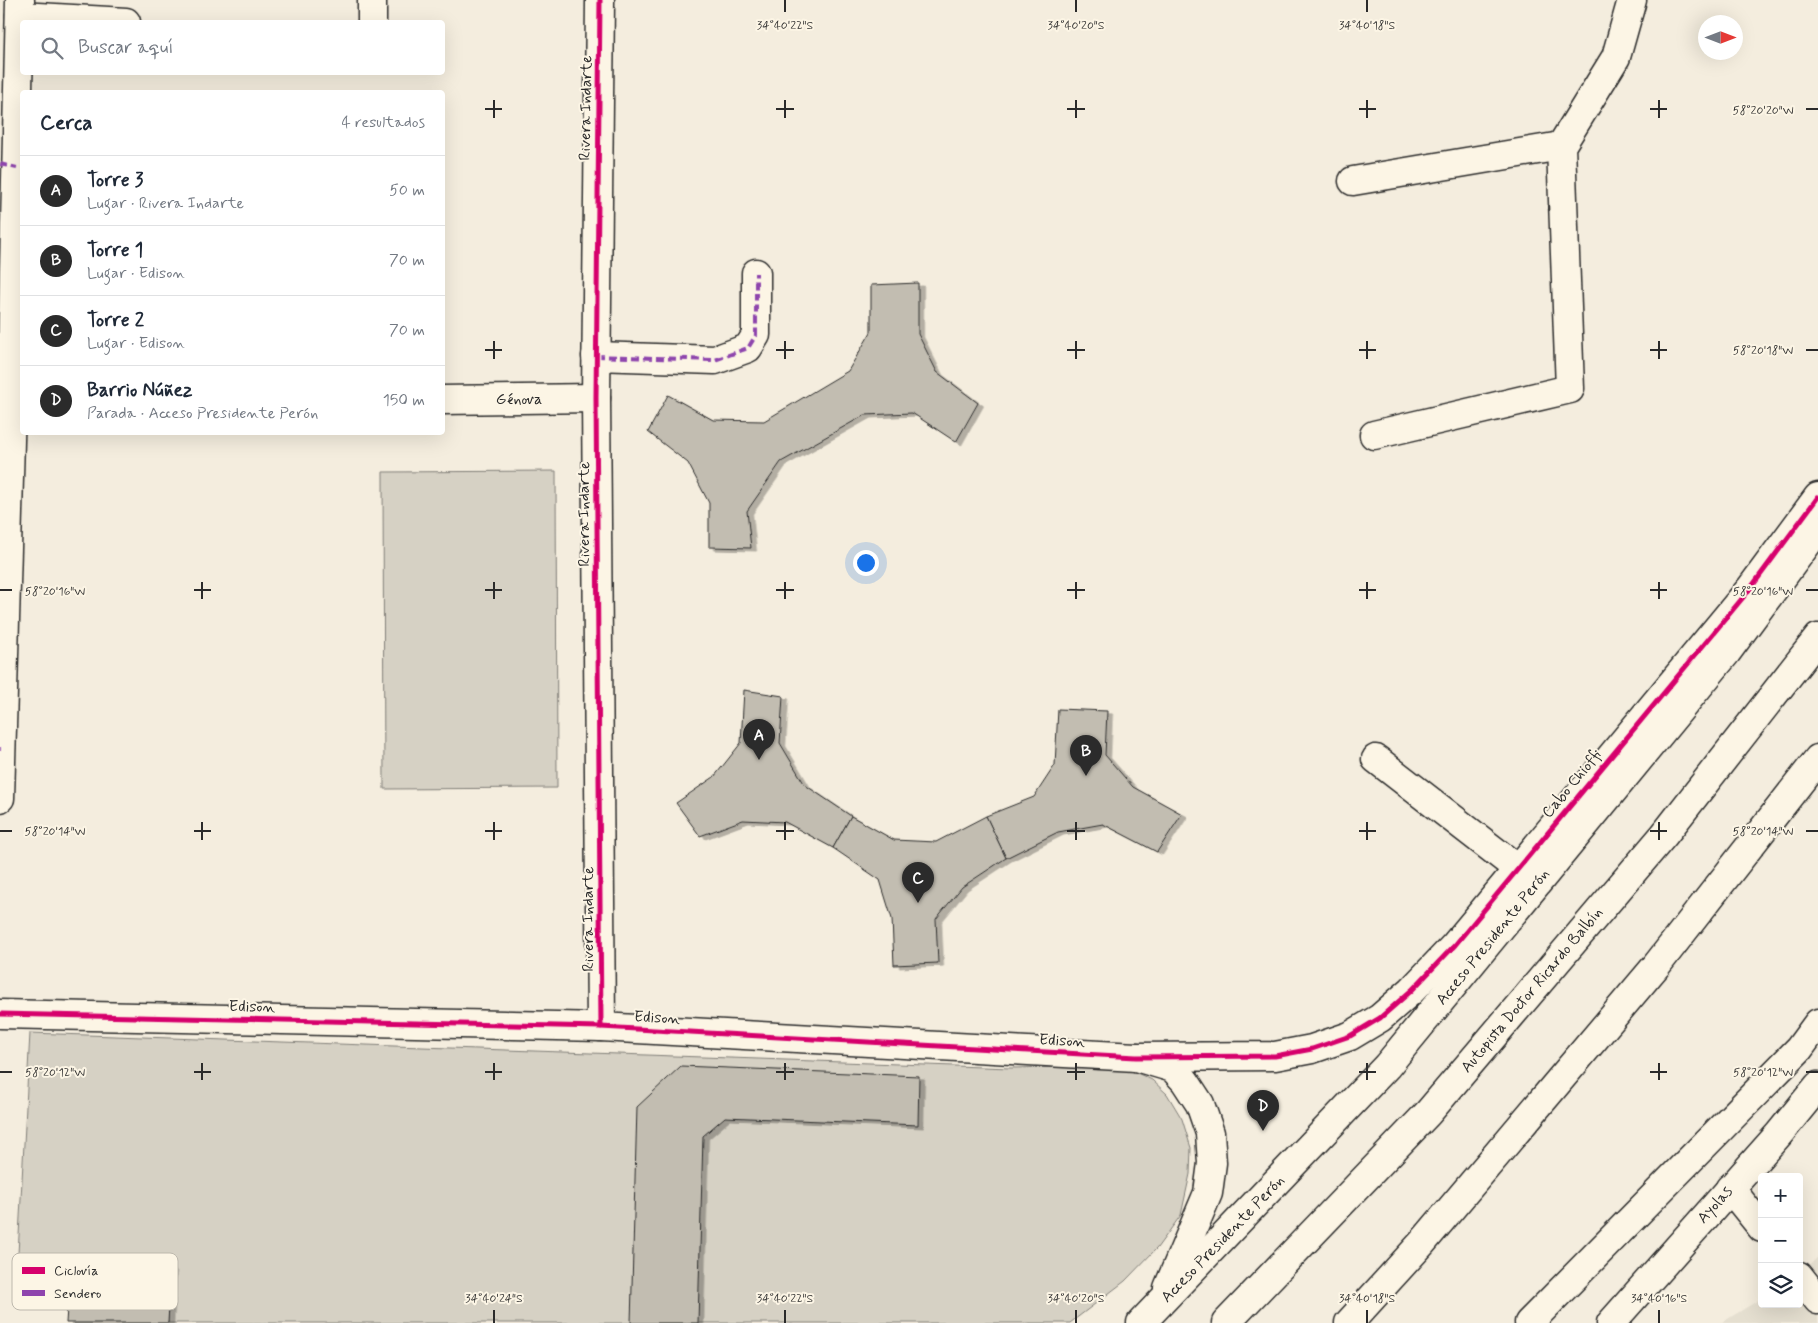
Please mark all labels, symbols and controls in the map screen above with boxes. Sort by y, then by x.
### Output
north arrow [1698,15,1743,60]
text: 34°40'22"S [757,18,814,34]
text: 34°40'20"S [1048,18,1105,34]
text: 34°40'18"S [1339,18,1395,34]
search box [20,20,445,75]
icon: search [38,34,66,62]
text: Buscar aquí [78,35,173,60]
street label: Rivera Indarte [575,55,597,161]
text: 58°20'20"W [1732,103,1794,119]
text: Cerca [40,109,93,137]
text: 4 resultados [341,112,425,133]
text: Torre 3 [87,168,143,193]
text: A [51,180,61,201]
text: 50 m [389,180,425,201]
text: Lugar · Rivera Indarte [87,193,244,214]
text: Torre 1 [87,238,143,263]
text: B [51,250,61,271]
text: 70 m [389,250,425,271]
text: Lugar · Edison [87,263,185,284]
text: Torre 2 [87,308,144,333]
text: C [50,320,62,341]
text: 70 m [389,320,425,341]
text: Lugar · Edison [87,333,185,354]
text: 58°20'18"W [1733,343,1793,359]
text: Barrio Núñez [87,378,192,403]
street label: Génova [496,389,542,410]
text: D [50,390,62,411]
text: 150 m [383,390,425,411]
text: Parada · Acceso Presidente Perón [87,403,318,424]
street label: Rivera Indarte [574,461,595,567]
your location [853,550,879,576]
text: 58°20'16"W [25,584,85,600]
text: 58°20'16"W [1733,584,1793,600]
pin: A [743,719,775,760]
pin: B [1070,735,1102,776]
street label: Cabo Chioffi [1537,745,1607,823]
text: 58°20'14"W [24,824,86,840]
text: 58°20'14"W [1732,824,1794,840]
pin: C [902,862,934,903]
street label: Acceso Presidente Perón [1431,864,1555,1010]
street label: Rivera Indarte [578,866,599,972]
street label: Autopista Doctor Ricardo Balbín [1456,903,1608,1077]
street label: Edison [229,996,276,1018]
street label: Edison [633,1006,681,1030]
street label: Edison [1038,1029,1086,1053]
text: 58°20'12"W [25,1065,85,1081]
text: 58°20'12"W [1733,1065,1793,1081]
pin: D [1247,1090,1279,1131]
street label: Acceso Presidente Perón [1156,1171,1290,1307]
map controls [1758,1173,1803,1308]
button: + [1758,1173,1803,1218]
street label: Ayolas [1692,1182,1738,1228]
button: − [1758,1218,1803,1263]
legend [12,1253,178,1310]
text: Ciclovía [54,1262,98,1280]
button: layers [1758,1263,1803,1308]
text: Sendero [54,1285,101,1303]
text: 34°40'24"S [465,1291,523,1307]
text: 34°40'22"S [757,1291,814,1307]
text: 34°40'20"S [1048,1291,1105,1307]
text: 34°40'18"S [1339,1291,1395,1307]
text: 34°40'16"S [1631,1291,1687,1307]

